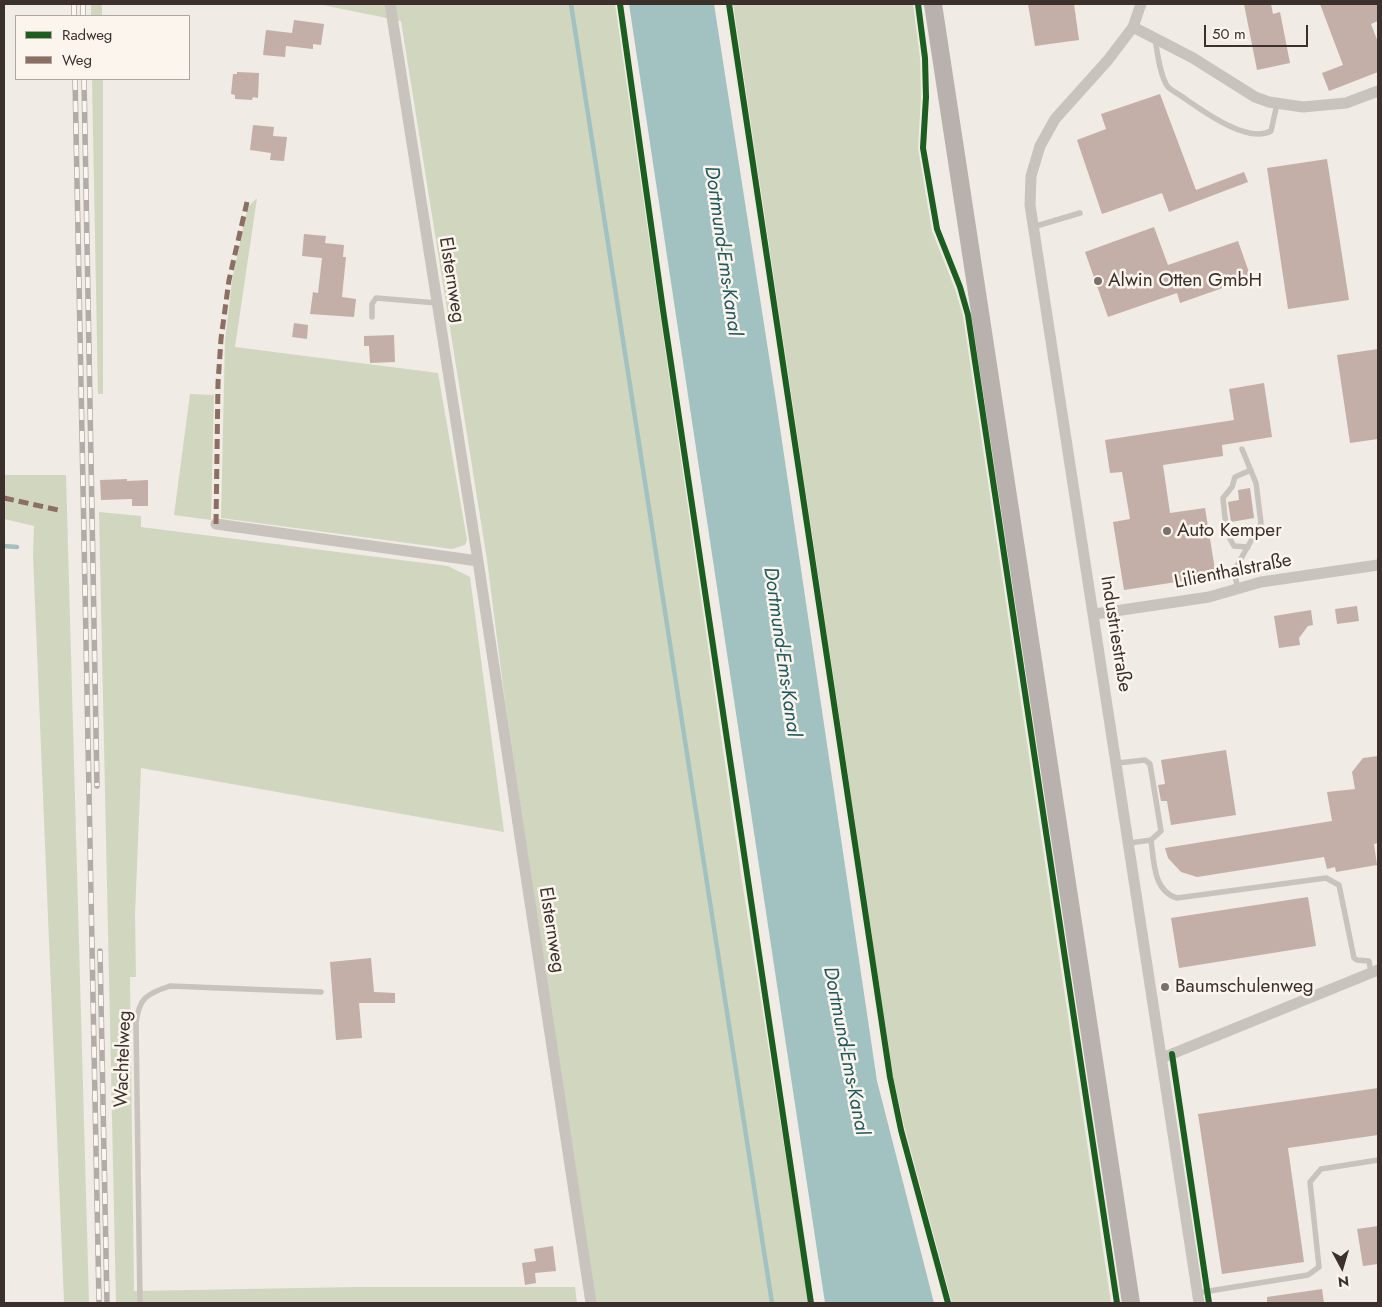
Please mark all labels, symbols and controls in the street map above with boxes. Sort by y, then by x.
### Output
legend [15,15,190,80]
scale bar [1207,15,1311,47]
text: 50 m [1212,23,1246,45]
text: Radweg [62,24,112,46]
text: Weg [62,49,92,71]
water label: Dortmund-Ems-Kanal [698,165,746,337]
street label: Elsternweg [433,236,469,324]
place label: Alwin Otten GmbH [1108,270,1262,292]
marker: Alwin Otten GmbH [1092,275,1104,287]
place label: Auto Kemper [1177,520,1282,542]
marker: Auto Kemper [1161,525,1173,537]
street label: Lilienthalstraße [1172,549,1294,595]
water label: Dortmund-Ems-Kanal [757,566,805,738]
street label: Industriestraße [1095,574,1135,694]
street label: Elsternweg [533,886,569,974]
water label: Dortmund-Ems-Kanal [817,965,873,1137]
place label: Baumschulenweg [1175,976,1314,998]
marker: Baumschulenweg [1159,981,1171,993]
street label: Wachtelweg [111,1010,137,1108]
north arrow [1317,1242,1367,1292]
text: N [1337,1271,1350,1292]

